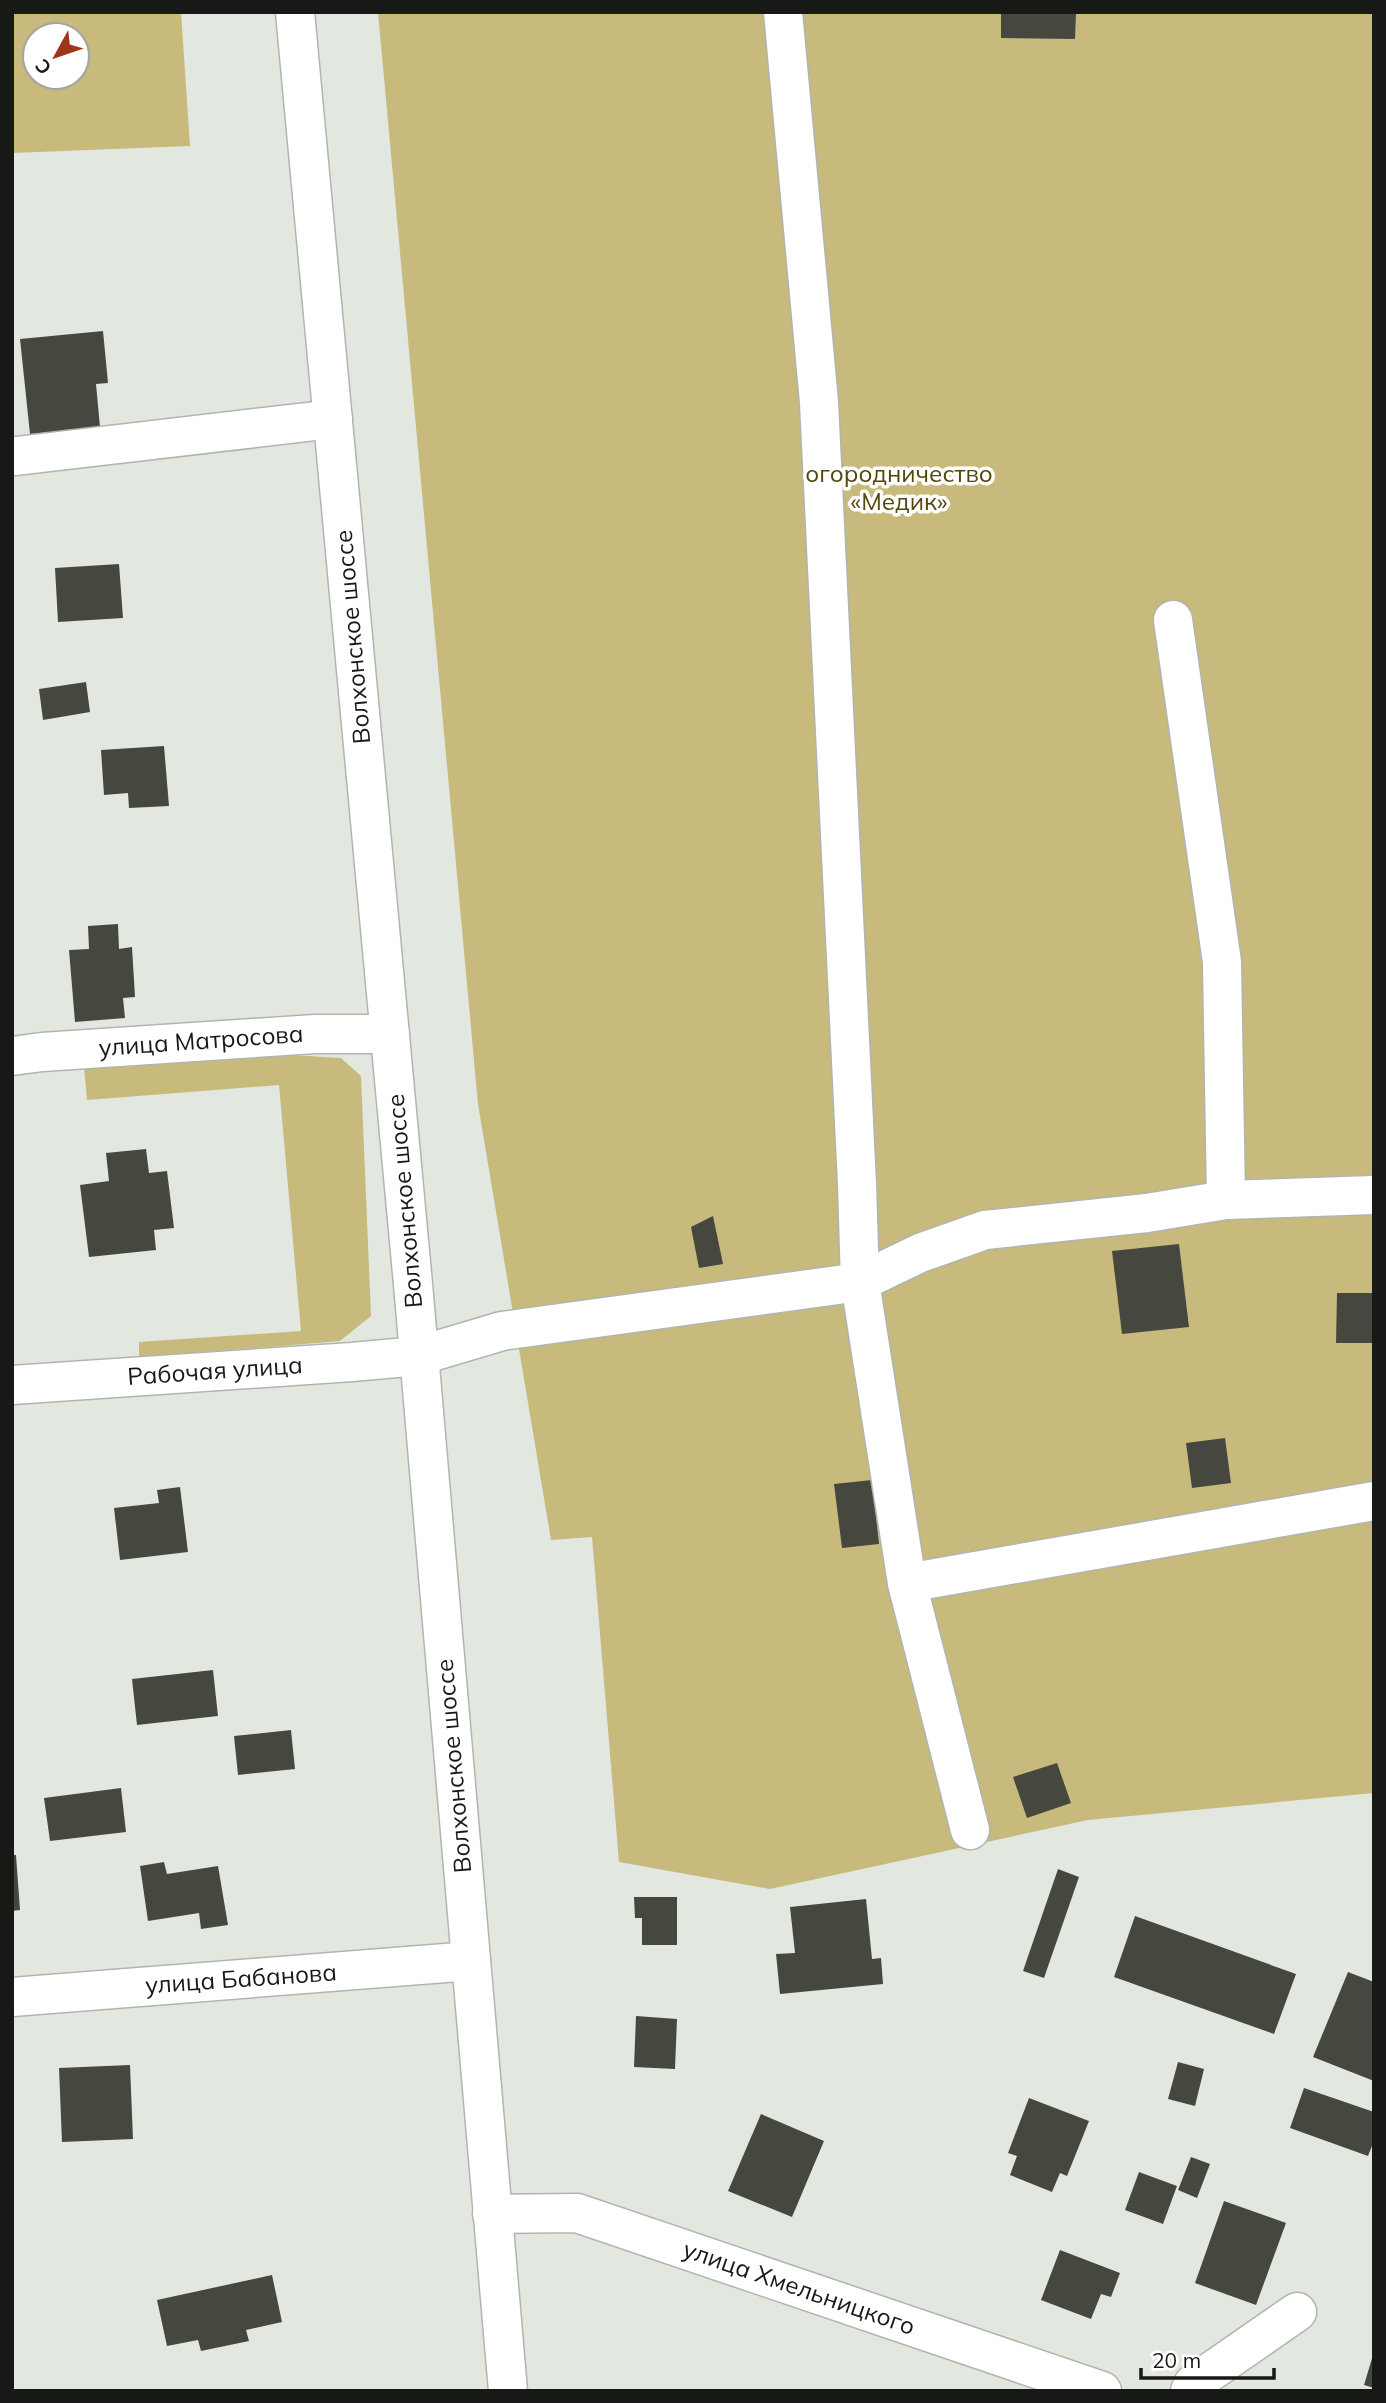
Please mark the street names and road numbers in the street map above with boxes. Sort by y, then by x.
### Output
street label: Волхонское шоссе [328,529,376,745]
street label: улица Матросова [98,1018,304,1062]
street label: Волхонское шоссе [380,1093,428,1309]
street label: Рабочая улица [126,1349,303,1391]
street label: Волхонское шоссе [429,1658,477,1874]
street label: улица Бабанова [144,1956,338,2000]
street label: улица Хмельницкого [679,2233,919,2341]

